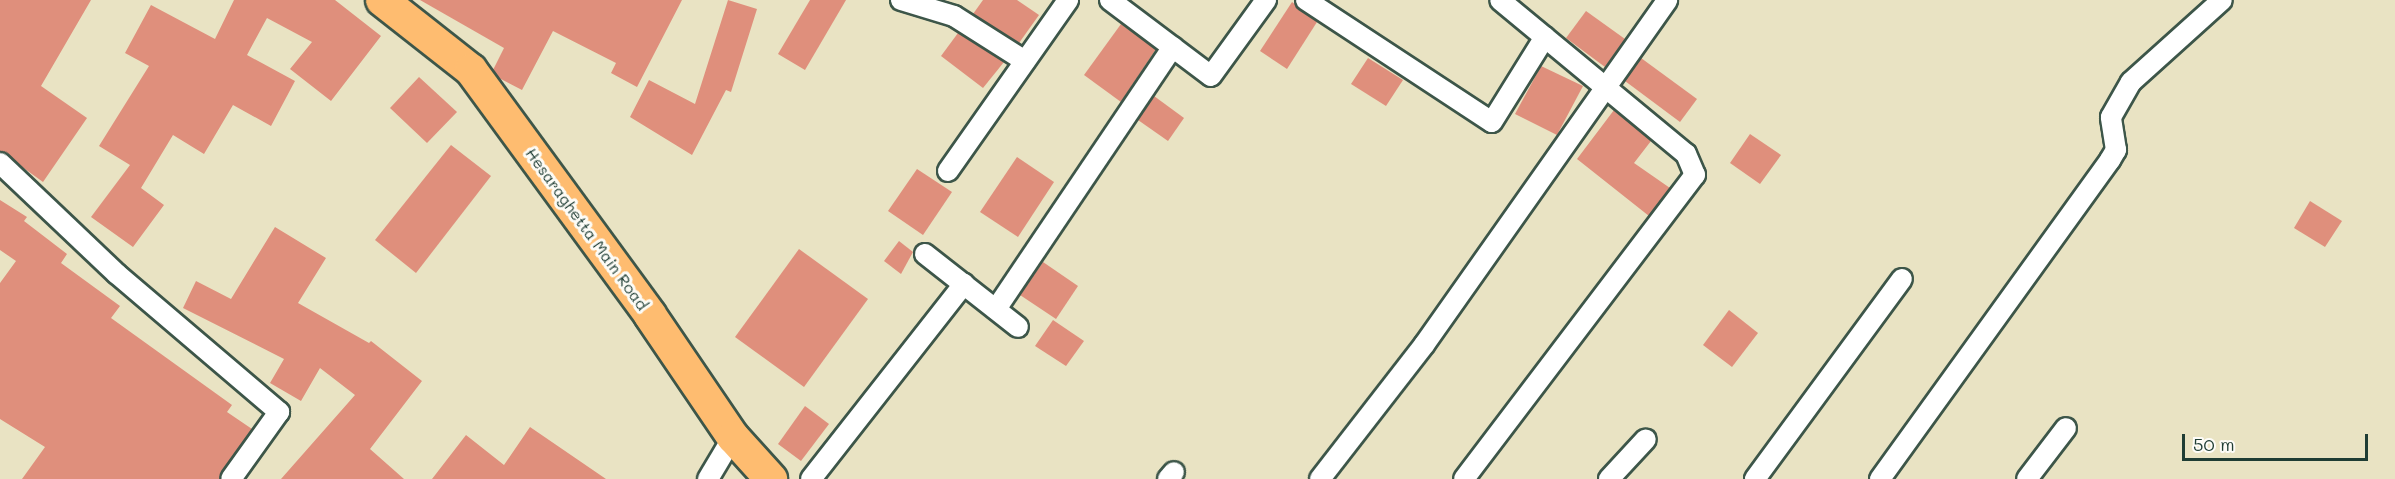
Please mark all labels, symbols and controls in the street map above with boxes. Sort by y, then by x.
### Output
street label: Hesaraghetta Main Road [522,144,652,314]
scale bar [2185,422,2371,460]
text: 50 m [2193,432,2235,456]

